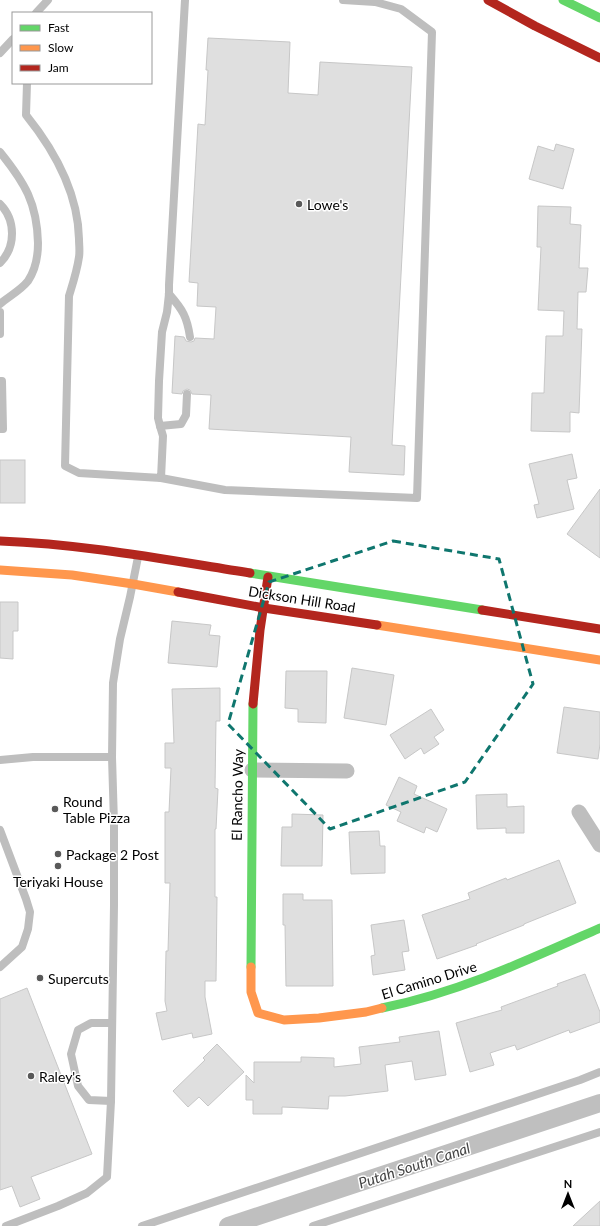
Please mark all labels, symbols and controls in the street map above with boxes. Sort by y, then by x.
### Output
legend [12,12,152,84]
text: Fast [48,20,70,35]
text: Slow [48,40,74,55]
text: Jam [48,60,69,75]
place label: Lowe's [307,196,348,213]
marker: Lowe's [294,199,304,209]
street label: Dickson Hill Road [247,582,357,616]
street label: El Rancho Way [228,748,246,841]
place label: Round Table Pizza [63,793,130,826]
marker: Round Table Pizza [50,804,60,814]
place label: Package 2 Post [66,846,159,863]
marker: Package 2 Post [53,849,63,859]
marker: Teriyaki House [53,861,63,871]
place label: Teriyaki House [13,873,103,890]
street label: El Camino Drive [379,957,479,1003]
place label: Supercuts [48,970,109,987]
marker: Supercuts [35,973,45,983]
place label: Raley's [39,1068,81,1085]
marker: Raley's [26,1071,36,1081]
water label: Putah South Canal [356,1138,473,1192]
north arrow [548,1174,588,1214]
text: N [564,1177,572,1190]

